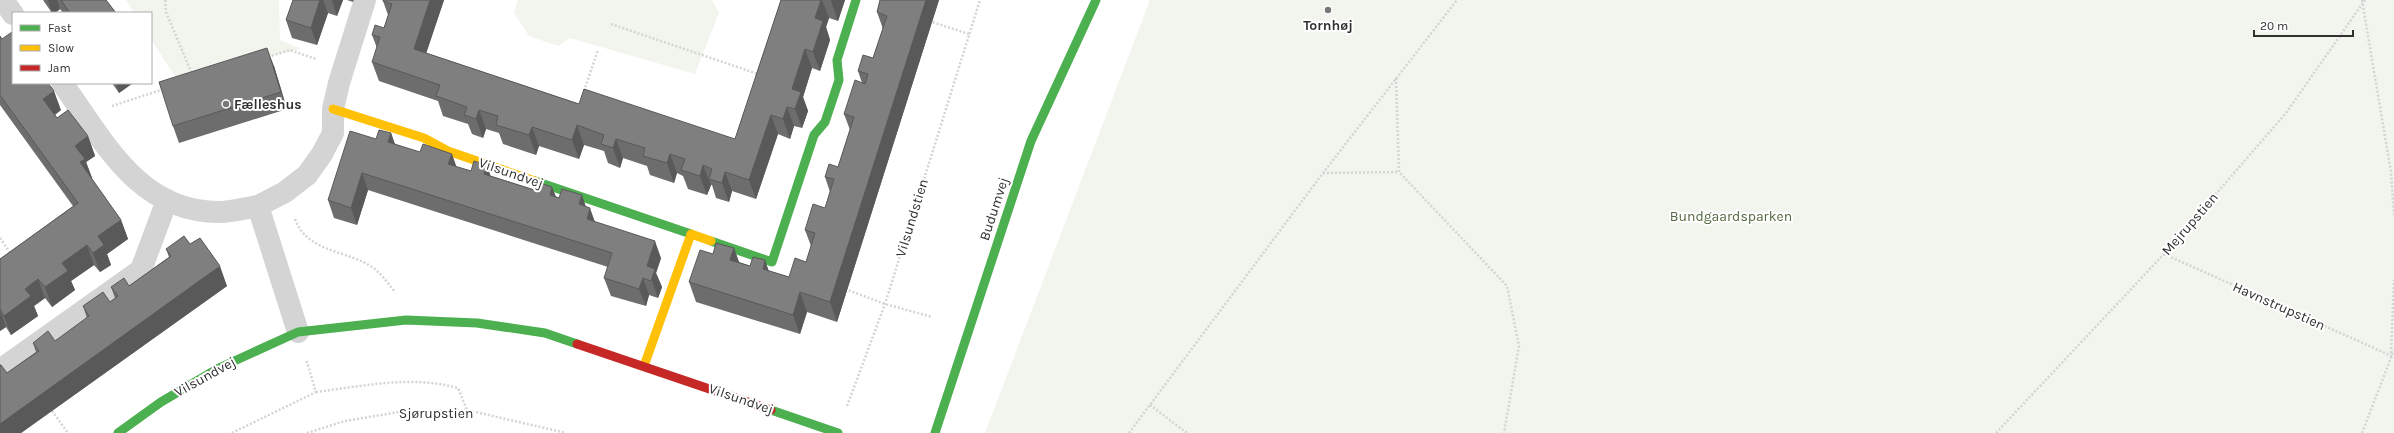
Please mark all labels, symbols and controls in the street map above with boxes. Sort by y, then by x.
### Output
marker: Tornhøj [1323,5,1333,15]
legend [12,12,152,84]
scale bar [2254,12,2353,38]
place label: Tornhøj [1303,17,1353,34]
text: 20 m [2260,19,2288,33]
text: Fast [48,21,72,35]
text: Slow [48,41,74,55]
text: Jam [48,61,71,75]
place label: Fælleshus [234,96,302,113]
marker: Fælleshus [221,99,231,109]
street label: Vilsundvej [476,154,546,192]
street label: Budumvej [976,175,1012,243]
street label: Vilsundstien [892,177,932,259]
street label: Mejrupstien [2158,189,2222,259]
park label: Bundgaardsparken [1670,208,1792,225]
street label: Havnstrupstien [2230,278,2328,334]
street label: Vilsundvej [172,353,238,401]
street label: Vilsundvej [706,380,776,418]
street label: Sjørupstien [399,405,473,422]

